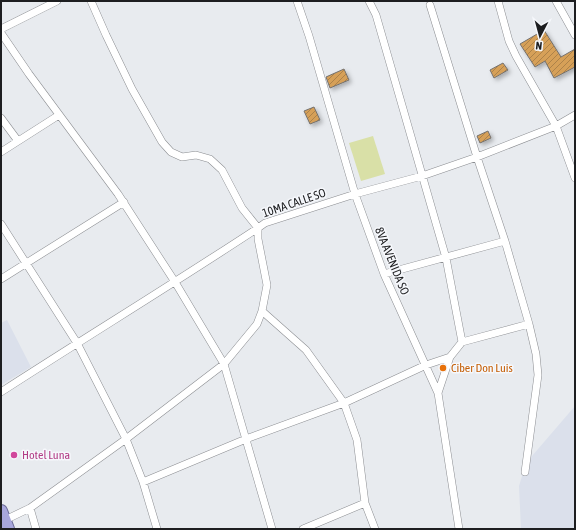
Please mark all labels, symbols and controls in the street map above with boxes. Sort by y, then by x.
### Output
north arrow [520,16,560,56]
text: N [535,40,543,52]
street label: 10MA CALLE SO [260,186,328,220]
street label: 8VA AVENIDA SO [372,225,412,297]
place label: Ciber Don Luis [451,361,513,375]
marker: Ciber Don Luis [438,363,448,373]
place label: Hotel Luna [22,448,70,462]
marker: Hotel Luna [9,450,19,460]

